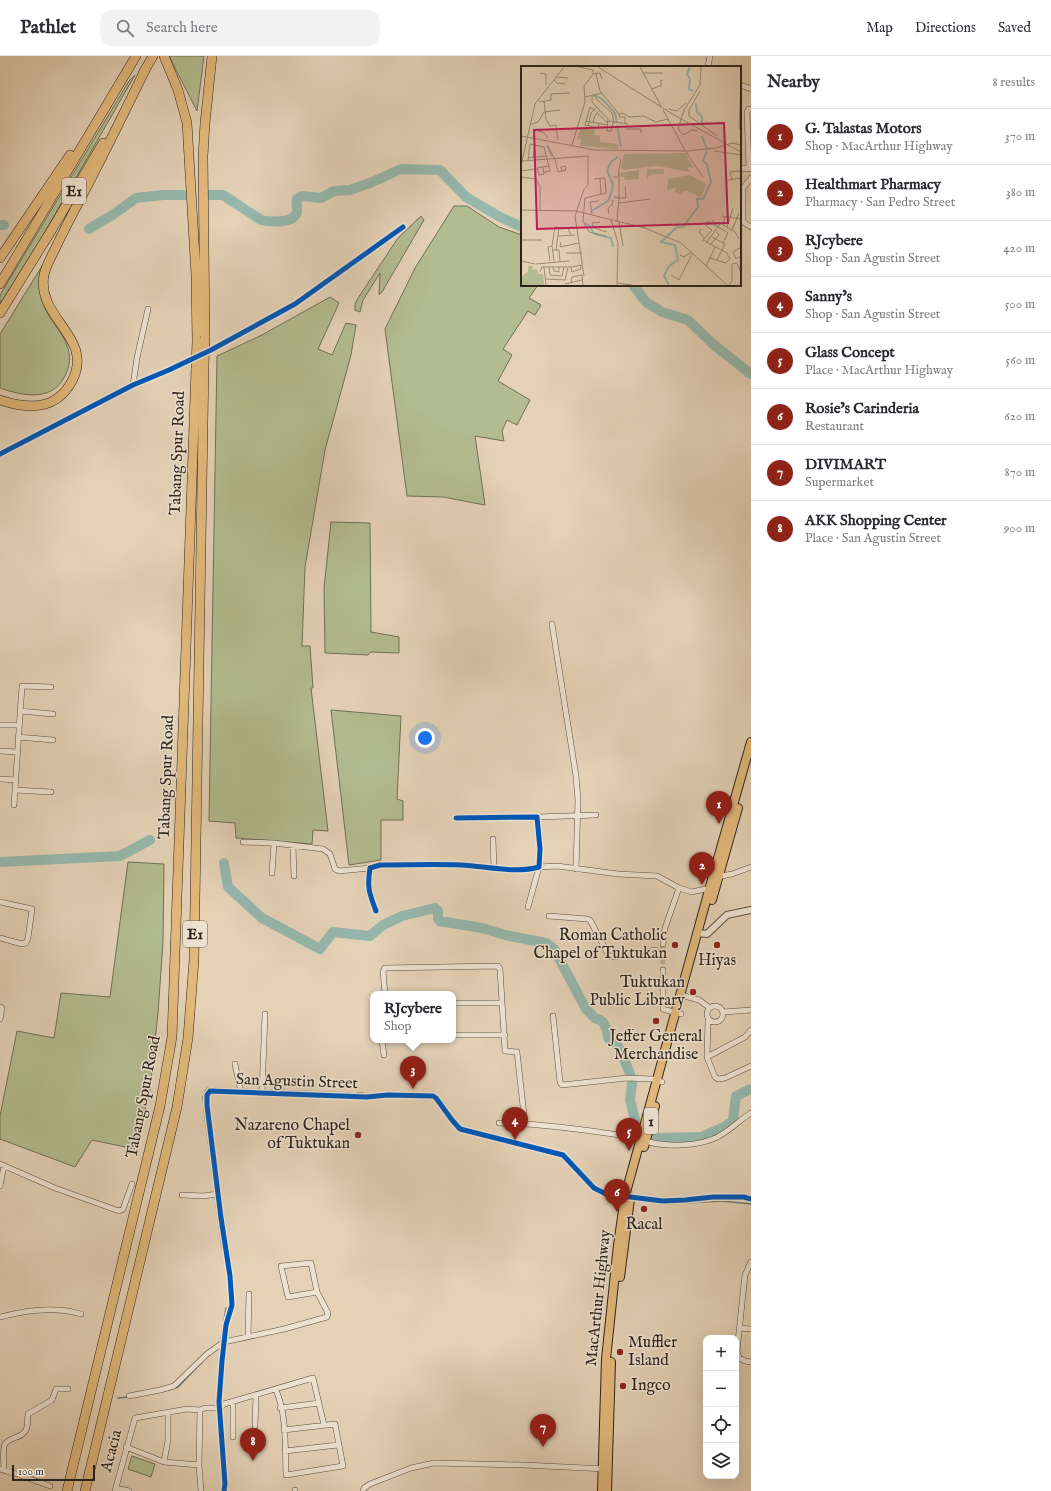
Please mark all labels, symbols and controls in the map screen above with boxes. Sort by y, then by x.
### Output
search box [100,10,380,46]
text: Pathlet [20,16,76,40]
icon: search [114,17,136,39]
text: Search here [146,18,218,37]
text: Map [866,19,893,37]
text: Directions [915,19,976,37]
text: Saved [998,19,1031,37]
inset map [521,66,741,286]
text: Nearby [767,72,820,93]
text: 8 results [992,74,1035,91]
text: G. Talastas Motors [805,119,921,138]
text: 1 [778,128,782,145]
text: 370 m [1005,128,1035,145]
text: Shop · MacArthur Highway [805,138,953,155]
text: Healthmart Pharmacy [805,175,941,194]
road number: E1 [62,178,86,204]
text: 2 [777,184,783,201]
text: 380 m [1006,184,1035,201]
text: Pharmacy · San Pedro Street [805,194,955,211]
text: RJcybere [805,231,863,250]
text: 3 [778,240,782,257]
text: 420 m [1003,240,1035,257]
text: Shop · San Agustin Street [805,250,940,267]
text: Sanny’s [805,287,852,306]
text: 4 [777,296,783,313]
text: 500 m [1005,296,1035,313]
text: Shop · San Agustin Street [805,306,940,323]
text: Glass Concept [805,343,895,362]
text: 5 [778,352,782,369]
text: 560 m [1006,352,1035,369]
text: Place · MacArthur Highway [805,362,953,379]
street label: Tabang Spur Road [166,390,190,515]
text: Rosie’s Carinderia [805,399,919,418]
text: 6 [777,408,783,425]
text: 620 m [1004,408,1035,425]
text: Restaurant [805,418,864,435]
text: DIVIMART [805,455,886,474]
text: 7 [777,464,783,481]
text: 870 m [1005,464,1035,481]
text: Supermarket [805,474,874,491]
text: AKK Shopping Center [805,511,947,530]
text: 8 [777,520,783,537]
text: 900 m [1004,520,1035,537]
text: Place · San Agustin Street [805,530,941,547]
street label: Tabang Spur Road [155,714,179,839]
your location [415,728,435,748]
pin: 1 [706,791,732,824]
pin: 2 [689,852,715,885]
road number: E1 [183,921,207,947]
place label: Roman Catholic Chapel of Tuktukan [533,926,667,964]
marker: Roman Catholic Chapel of Tuktukan [670,940,680,950]
marker: Hiyas [712,940,722,950]
place label: Hiyas [698,951,737,971]
place label: Tuktukan Public Library [589,973,685,1011]
marker: Tuktukan Public Library [688,987,698,997]
popup [370,991,456,1043]
text: RJcybere [384,999,442,1018]
marker: Jeffer General Merchandise [651,1016,661,1026]
text: Shop [384,1018,412,1035]
place label: Jeffer General Merchandise [608,1027,703,1065]
street label: Tabang Spur Road [122,1034,166,1160]
pin: 3 [400,1056,426,1089]
street label: San Agustin Street [236,1070,359,1094]
pin: 4 [502,1107,528,1140]
road number: 1 [644,1108,658,1134]
place label: Nazareno Chapel of Tuktukan [234,1116,351,1154]
pin: 5 [616,1118,642,1151]
marker: Nazareno Chapel of Tuktukan [353,1130,363,1140]
pin: 6 [604,1179,630,1212]
marker: Racal [639,1204,649,1214]
place label: Racal [625,1215,663,1235]
street label: MacArthur Highway [582,1229,616,1367]
place label: Muffler Island [628,1333,677,1371]
map controls [703,1335,739,1479]
button: + [703,1335,739,1371]
marker: Muffler Island [615,1347,625,1357]
button: − [703,1371,739,1407]
place label: Ingco [631,1376,671,1396]
marker: Ingco [618,1381,628,1391]
button: locate [703,1407,739,1443]
pin: 7 [530,1414,556,1447]
street label: Acacia [97,1428,127,1475]
pin: 8 [240,1428,266,1461]
button: layers [703,1443,739,1479]
scale bar [12,1463,95,1482]
text: 100 m [18,1465,44,1479]

